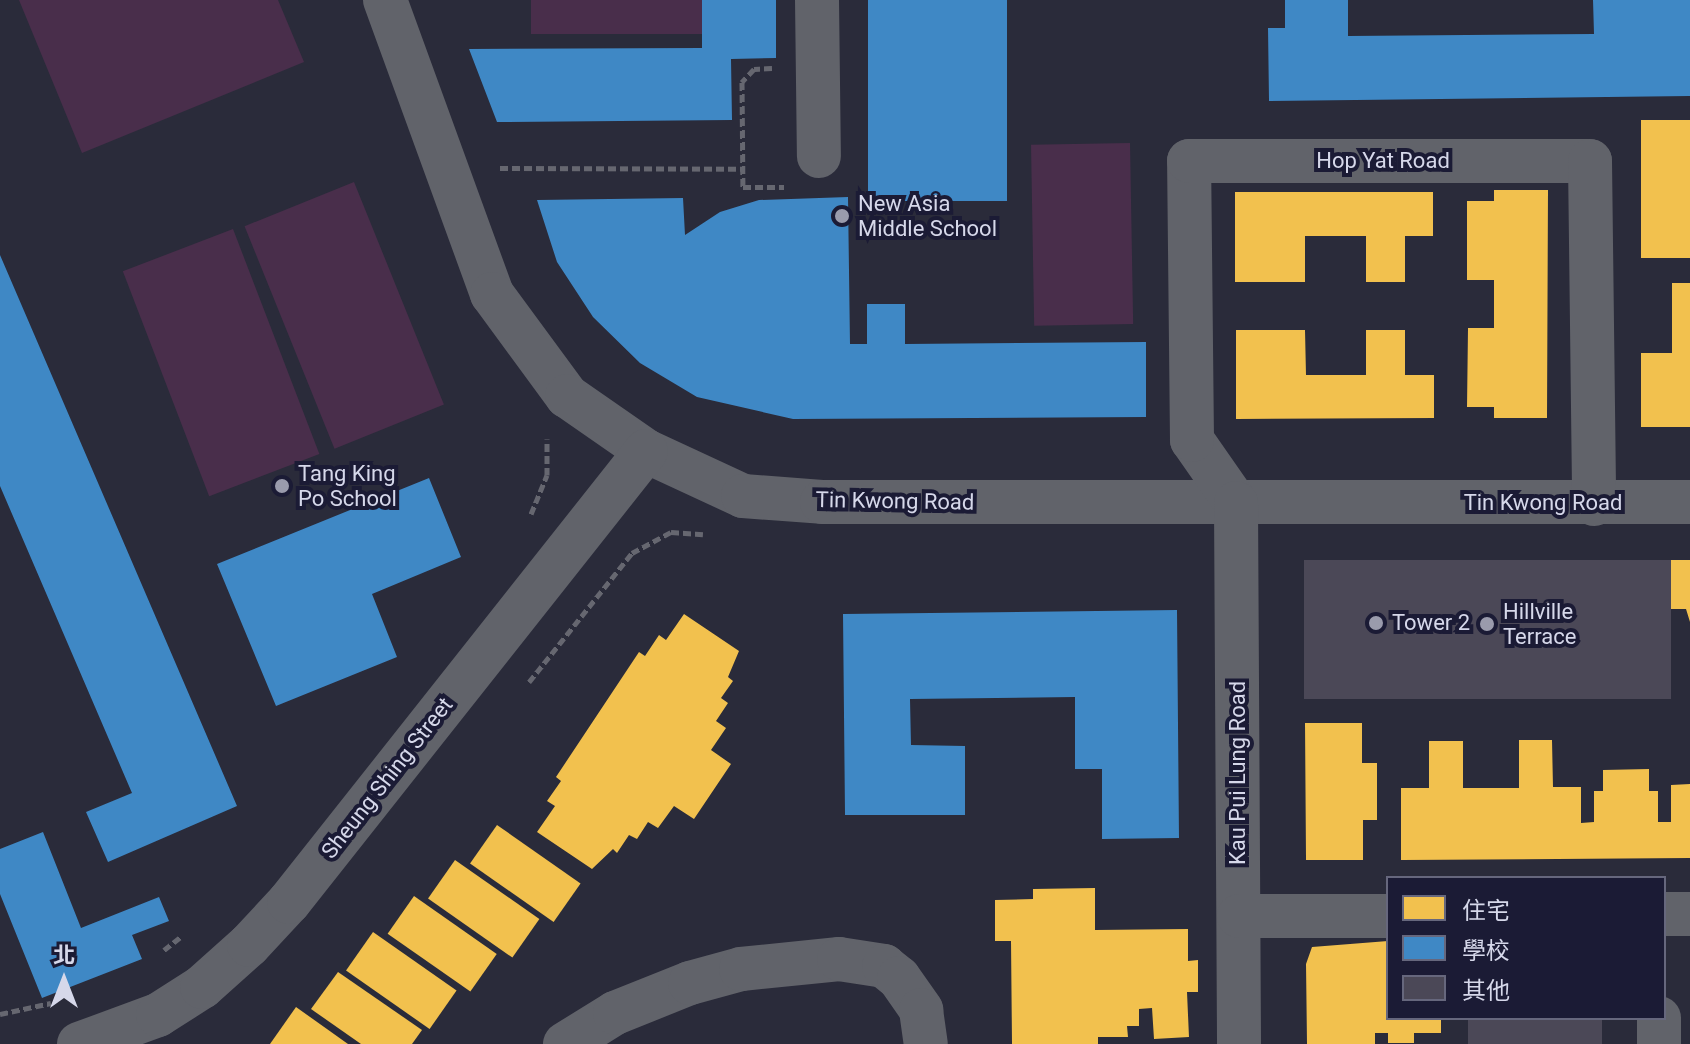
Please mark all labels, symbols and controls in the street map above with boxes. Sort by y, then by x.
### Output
street label: Hop Yat Road [1316,148,1450,174]
place label: New Asia Middle School [858,190,997,242]
marker: New Asia Middle School [833,207,851,225]
place label: Tang King Po School [298,460,397,512]
marker: Tang King Po School [273,477,291,495]
street label: Tin Kwong Road [815,486,975,516]
street label: Tin Kwong Road [1464,490,1622,516]
place label: Hillville Terrace [1503,598,1576,650]
place label: Tower 2 [1392,610,1470,636]
marker: Tower 2 [1367,614,1385,632]
marker: Hillville Terrace [1478,615,1496,633]
street label: Kau Pui Lung Road [1225,681,1251,865]
street label: Sheung Shing Street [316,692,458,864]
legend [1386,876,1666,1020]
text: 住宅 [1462,897,1510,925]
text: 學校 [1462,937,1510,965]
north arrow [24,940,104,1020]
text: 北 [53,943,75,968]
text: 其他 [1462,977,1510,1005]

